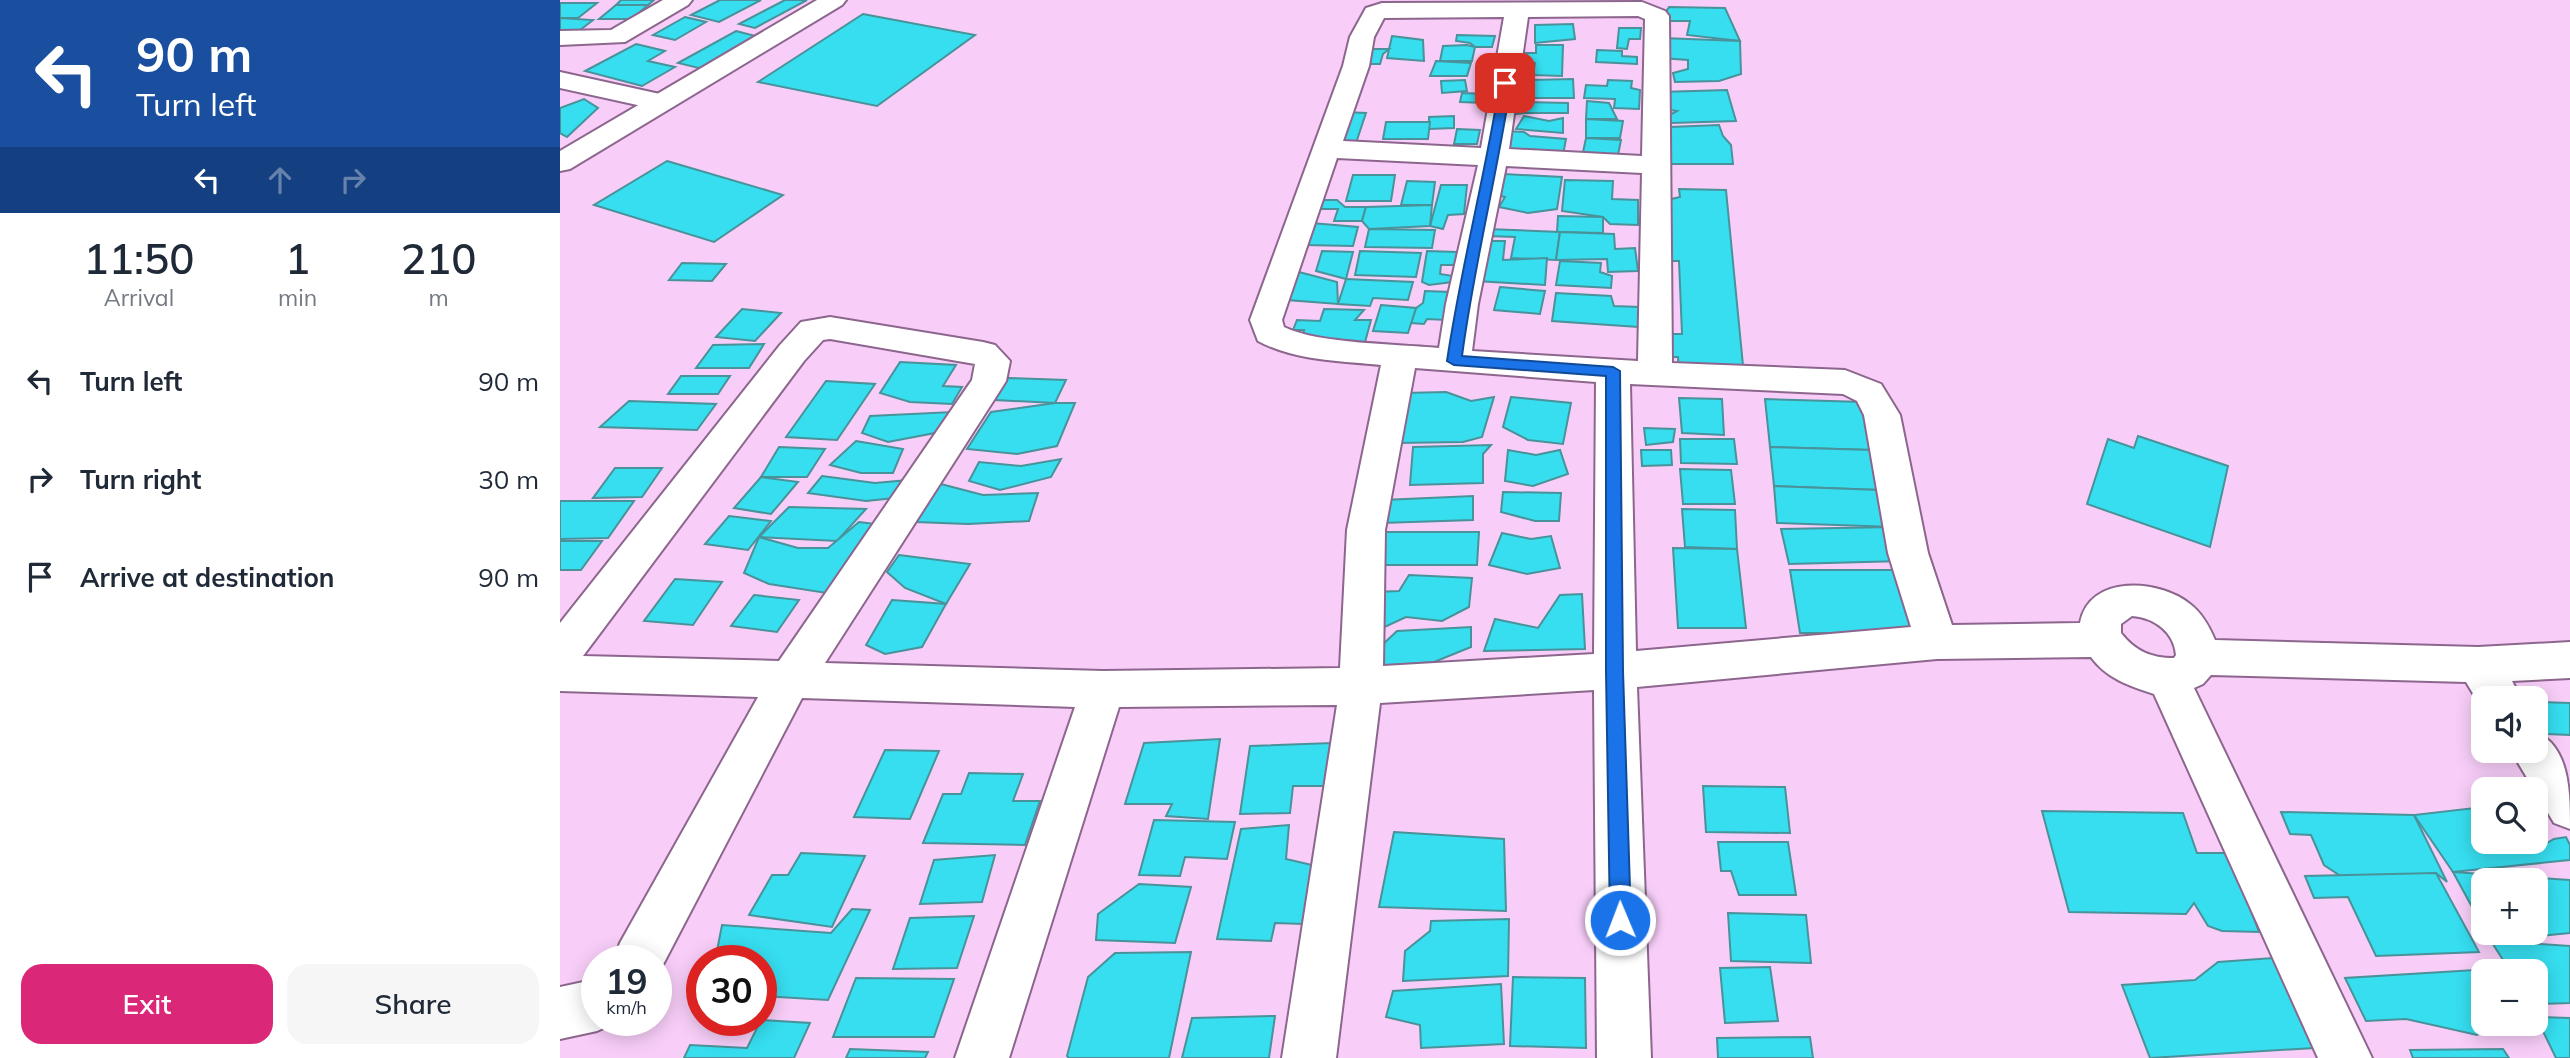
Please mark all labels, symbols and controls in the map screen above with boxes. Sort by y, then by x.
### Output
text: 90 m [136,23,252,84]
icon: left [21,28,112,119]
pin [1475,53,1535,113]
icon: arrive [1486,64,1524,102]
text: Turn left [136,84,256,124]
icon: left [188,161,226,199]
icon: ahead [261,161,299,199]
icon: right [334,161,372,199]
text: 11:50 [84,232,194,285]
text: 1 [285,232,310,285]
text: 210 [401,232,476,285]
text: Arrival [104,283,174,312]
text: min [278,283,317,312]
text: m [428,283,449,312]
icon: left [21,362,59,400]
text: Turn left [80,365,182,398]
text: 90 m [478,365,539,398]
icon: right [21,460,59,498]
text: Turn right [80,463,201,496]
text: 30 m [478,463,539,496]
icon: arrive [21,558,59,596]
text: Arrive at destination [80,561,335,594]
text: 90 m [478,561,539,594]
map controls [2471,686,2548,1036]
button: sound [2471,686,2548,763]
button: search [2471,777,2548,854]
button: + [2471,868,2548,945]
position arrow [1583,883,1657,957]
speed limit sign: 30 [686,945,777,1036]
text: 19 [605,959,648,1003]
button: − [2471,959,2548,1036]
button: Exit [21,964,273,1044]
button: Share [287,964,539,1044]
text: km/h [606,996,647,1019]

